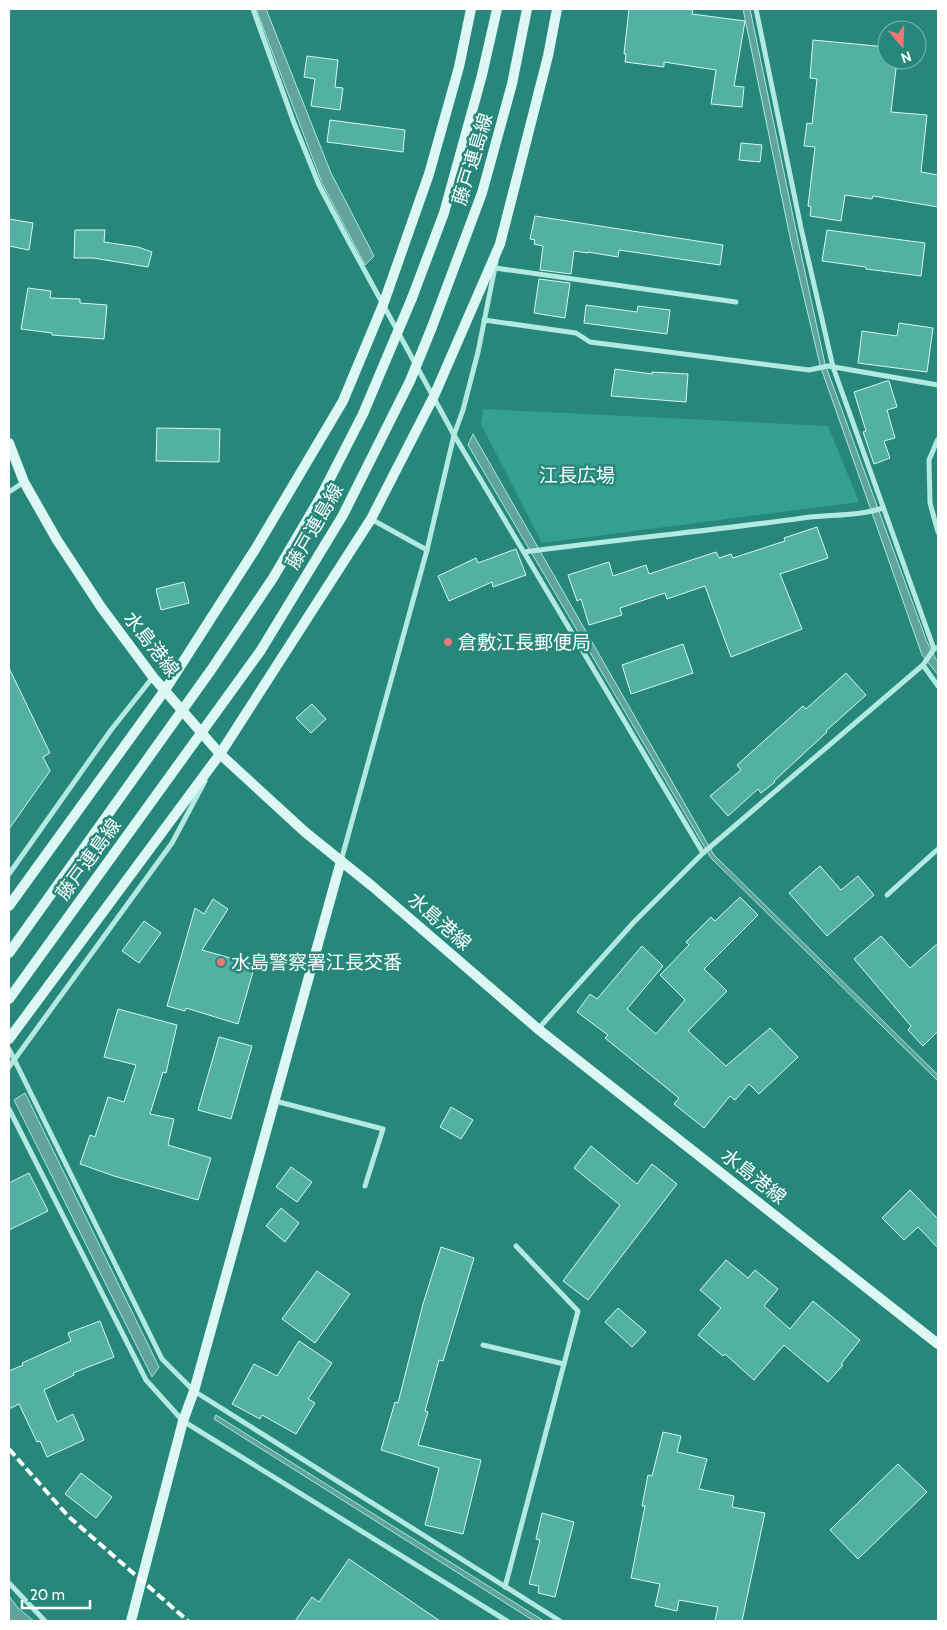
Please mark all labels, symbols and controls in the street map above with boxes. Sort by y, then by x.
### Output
north arrow [877,20,927,70]
text: N [899,47,914,67]
street label: 藤戸連島線 [448,110,497,208]
park label: 江長広場 [539,464,615,487]
street label: 藤戸連島線 [281,479,348,573]
street label: 水島港線 [119,607,184,681]
place label: 倉敷江長郵便局 [458,631,591,654]
marker: 倉敷江長郵便局 [442,636,454,648]
street label: 藤戸連島線 [51,814,126,904]
street label: 水島港線 [403,888,476,955]
place label: 水島警察署江長交番 [231,951,402,974]
marker: 水島警察署江長交番 [215,956,227,968]
street label: 水島港線 [717,1144,791,1209]
scale bar [22,1578,90,1610]
text: 20 m [30,1586,65,1604]

